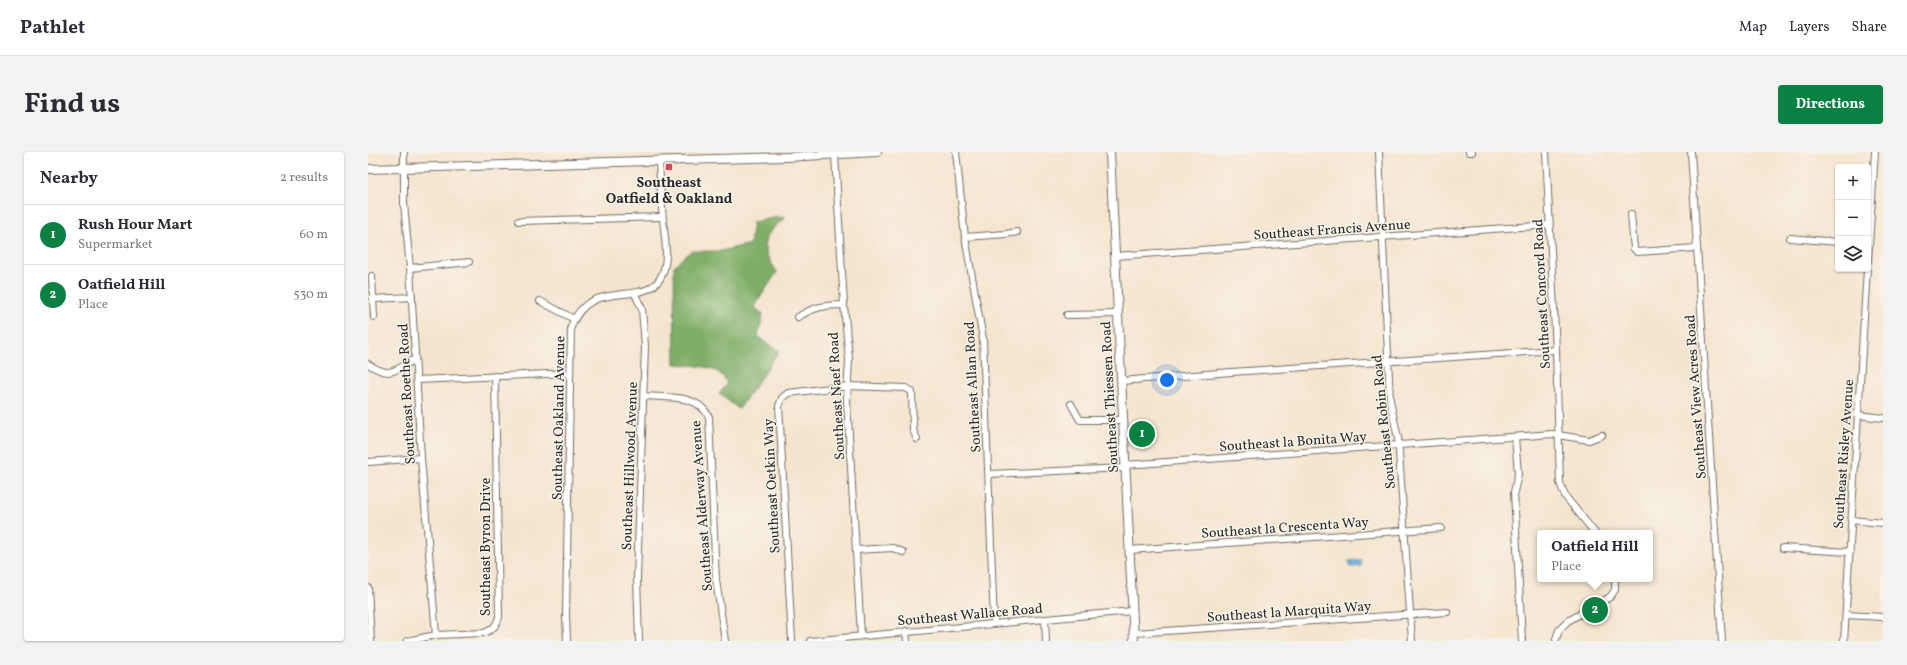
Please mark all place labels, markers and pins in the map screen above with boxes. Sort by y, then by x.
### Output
marker: Southeast Oatfield & Oakland [664,162,674,172]
place label: Southeast Oatfield & Oakland [606,174,733,209]
pin: 1 [1129,419,1155,449]
pin: 2 [1582,595,1608,625]

